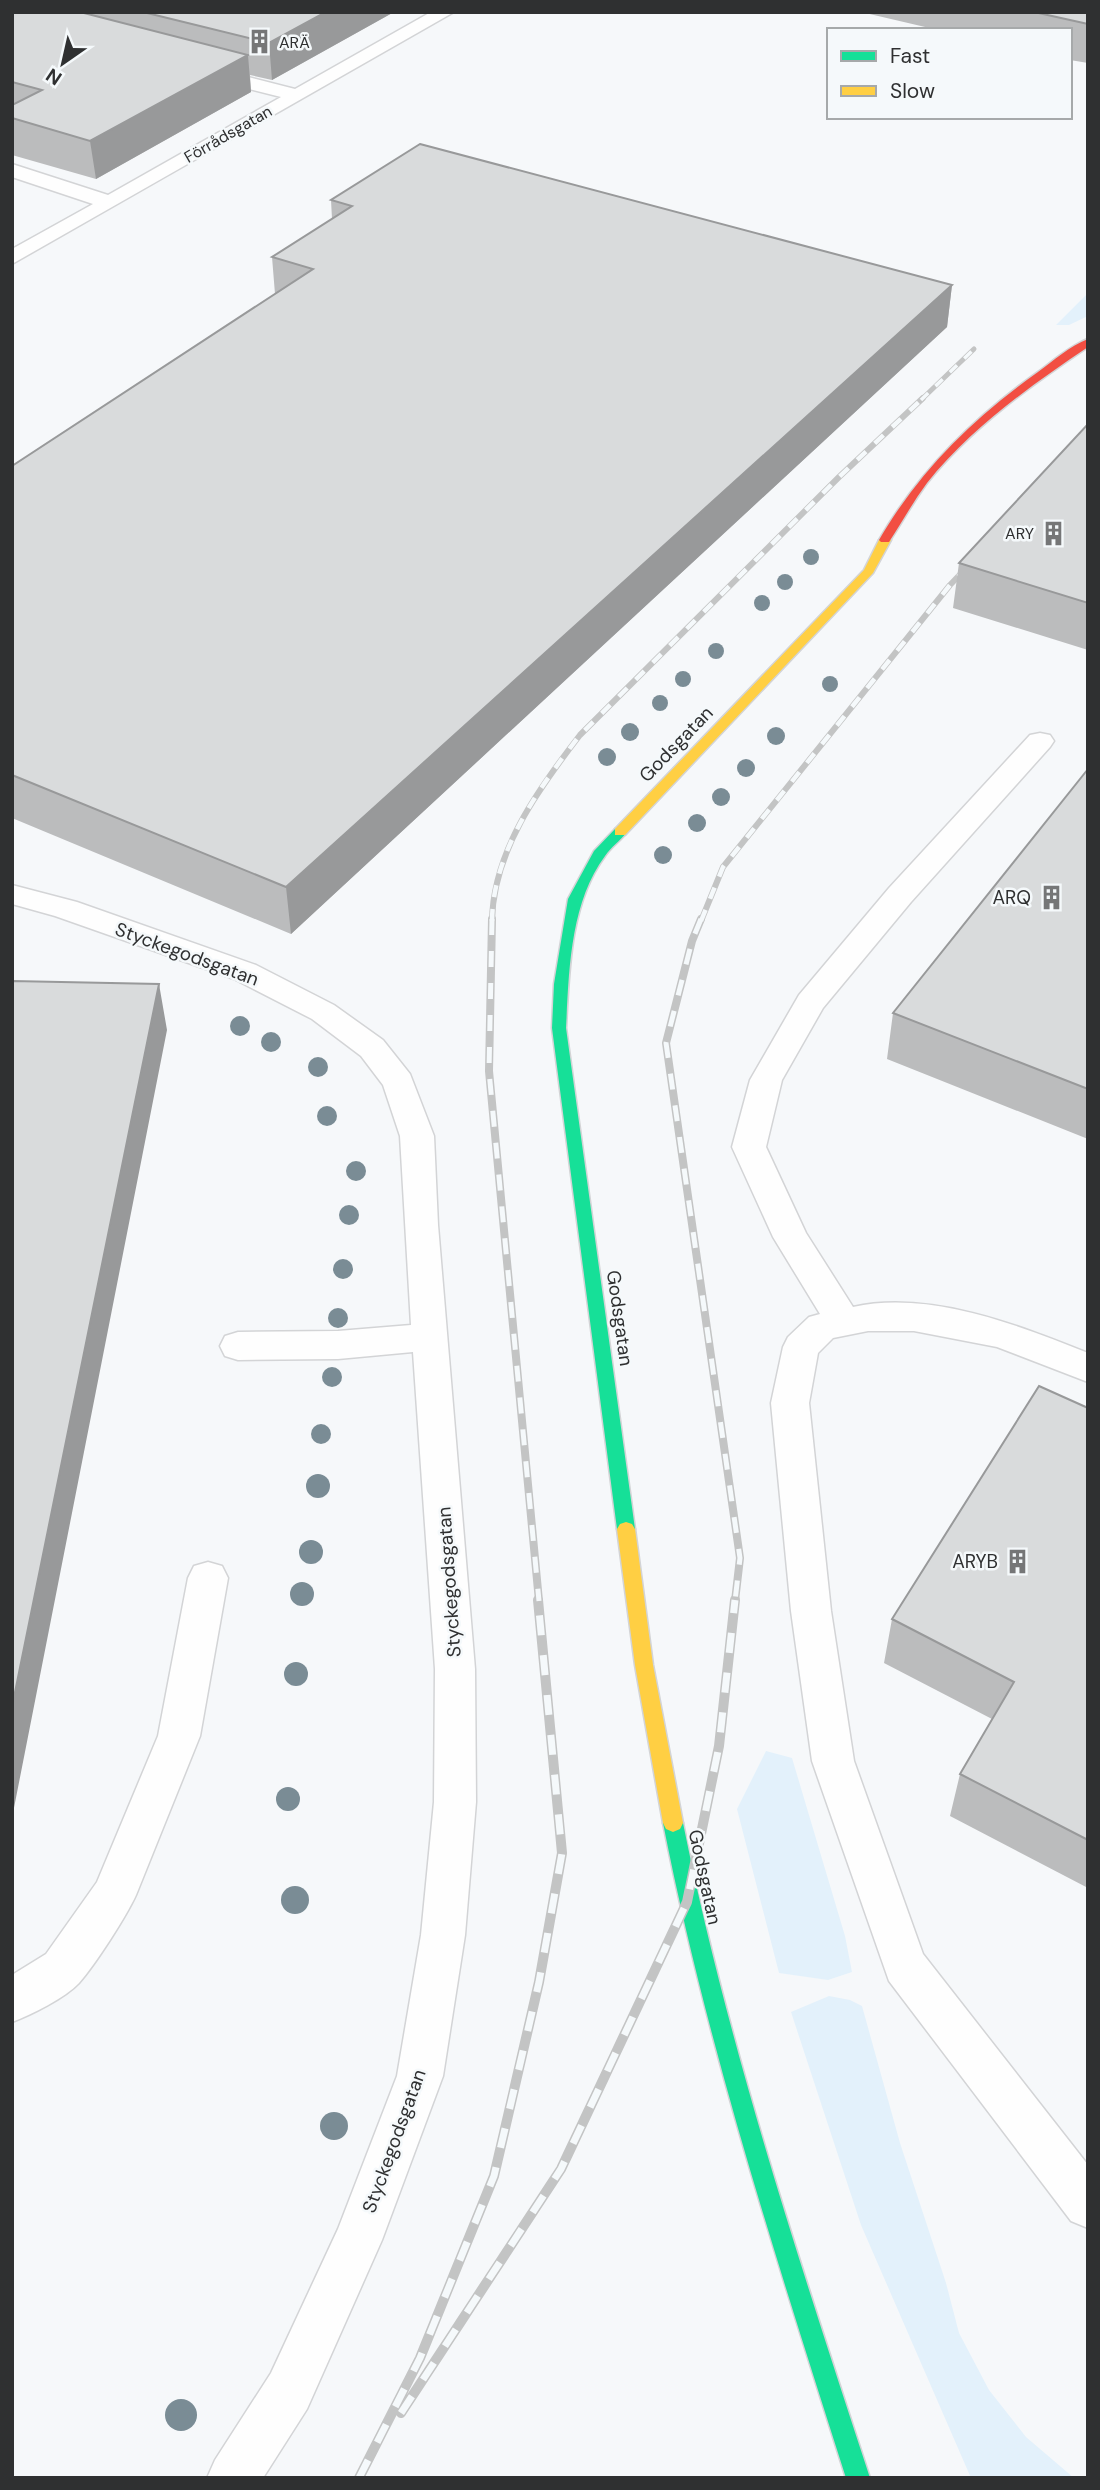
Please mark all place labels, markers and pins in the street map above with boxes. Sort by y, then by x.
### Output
building icon: ARÄ [245,28,273,56]
place label: ARÄ [279,32,310,53]
building icon: ARY [1040,519,1068,547]
place label: ARY [1005,523,1034,544]
building icon: ARQ [1037,883,1065,911]
place label: ARQ [992,885,1031,910]
building icon: ARYB [1004,1547,1032,1575]
place label: ARYB [952,1549,998,1574]

